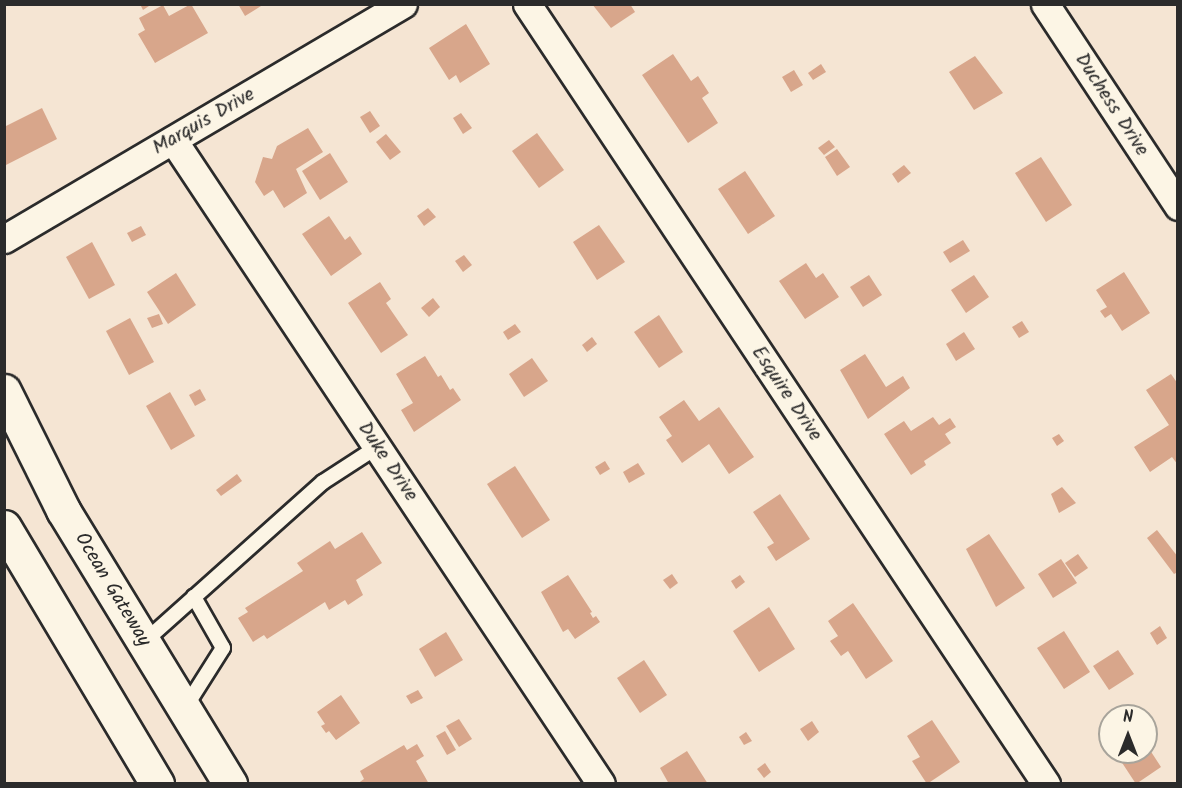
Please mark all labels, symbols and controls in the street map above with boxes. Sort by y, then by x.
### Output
street label: Duchess Drive [1069,49,1153,161]
street label: Marquis Drive [149,83,259,161]
street label: Esquire Drive [745,342,827,446]
street label: Duke Drive [352,418,422,506]
street label: Ocean Gateway [69,529,155,651]
north arrow [1098,704,1158,764]
text: N [1123,705,1133,730]

